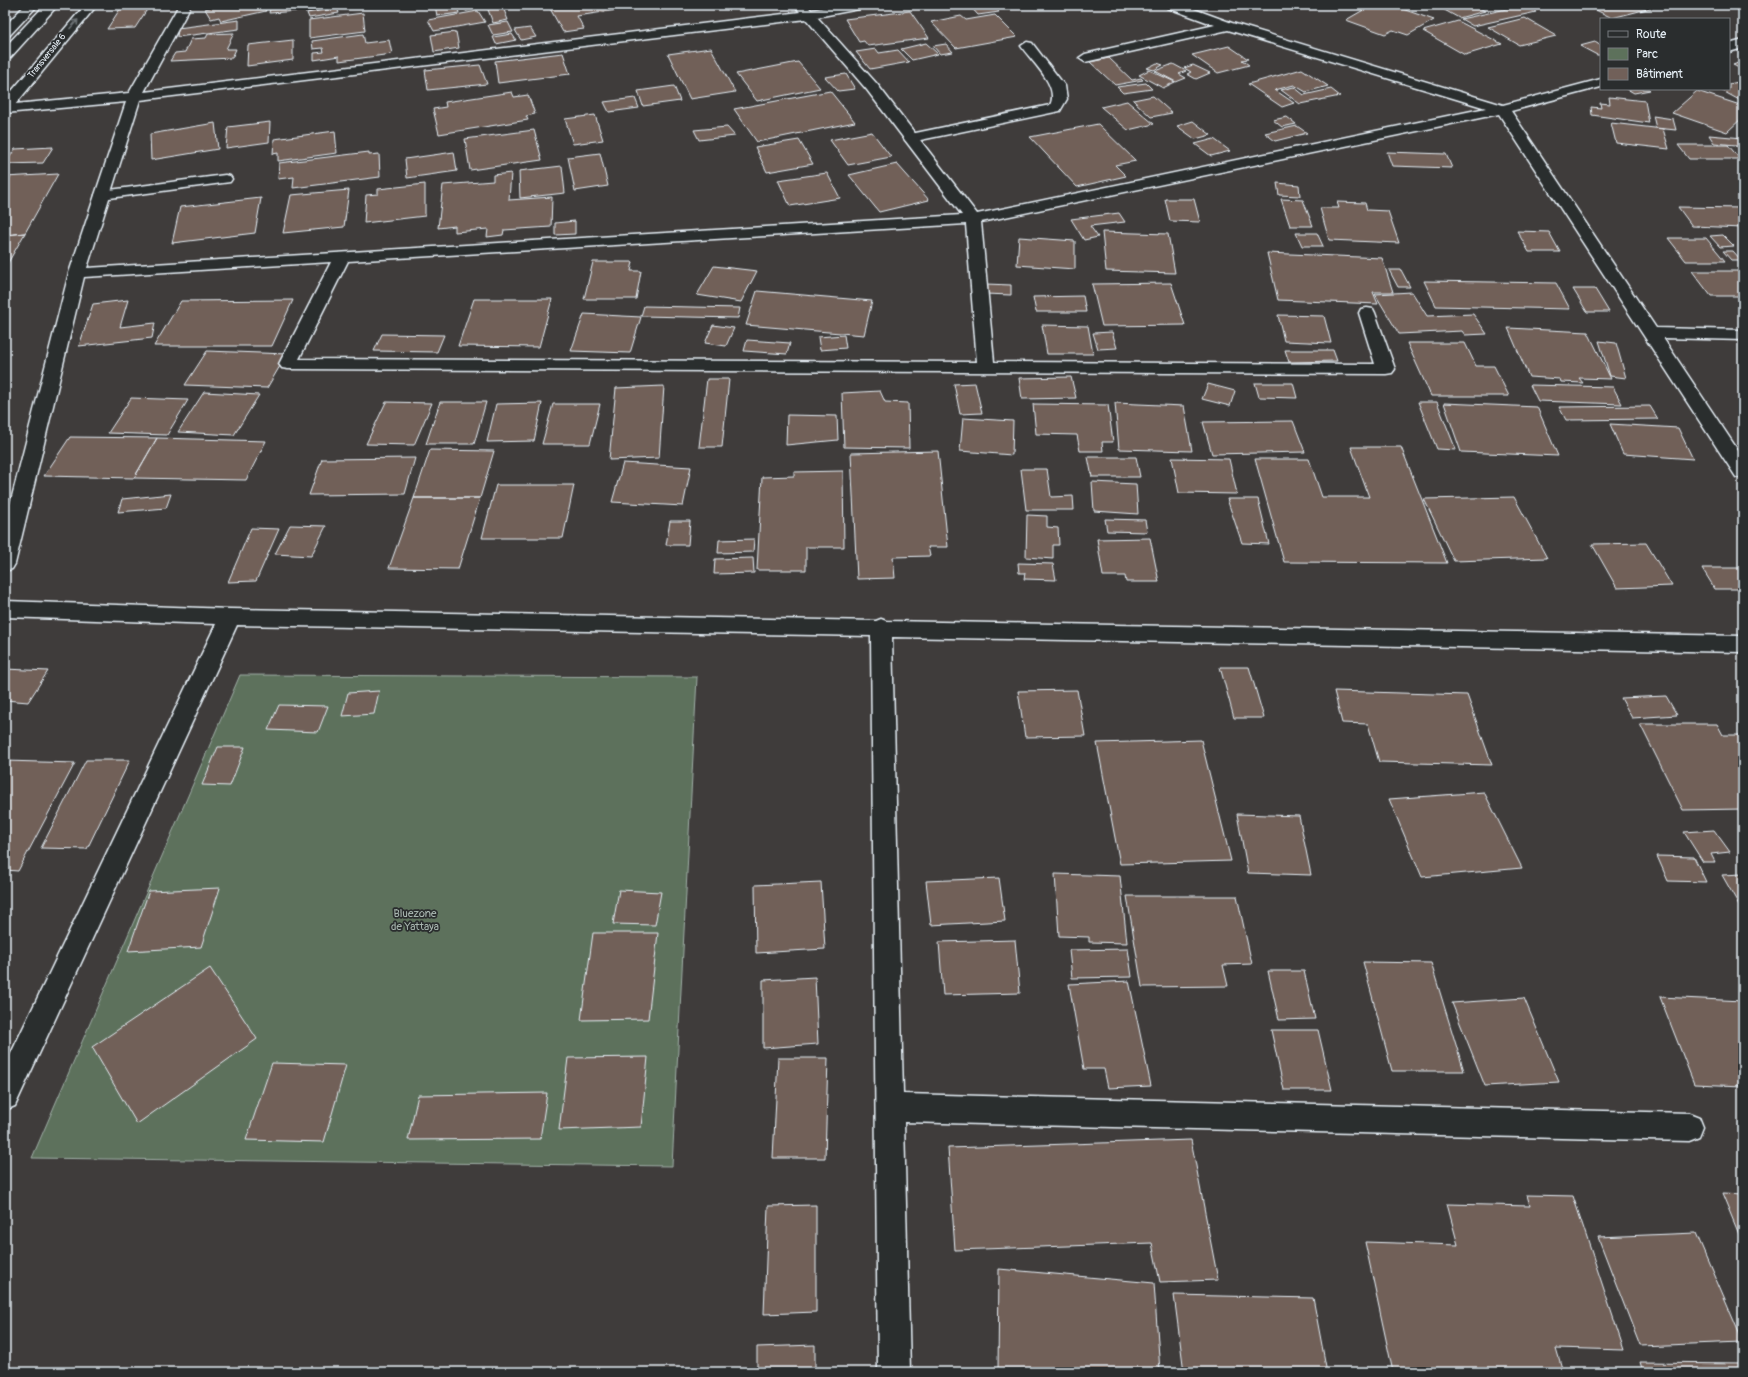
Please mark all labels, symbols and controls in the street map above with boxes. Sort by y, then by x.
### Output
legend [1600,18,1730,90]
one-way arrow [69,19,79,29]
text: Route [1636,27,1666,42]
street label: Transversale 6 [26,31,68,81]
text: Parc [1636,47,1658,62]
text: Bâtiment [1636,67,1683,82]
park label: Bluezone de Yattaya [391,907,439,933]

